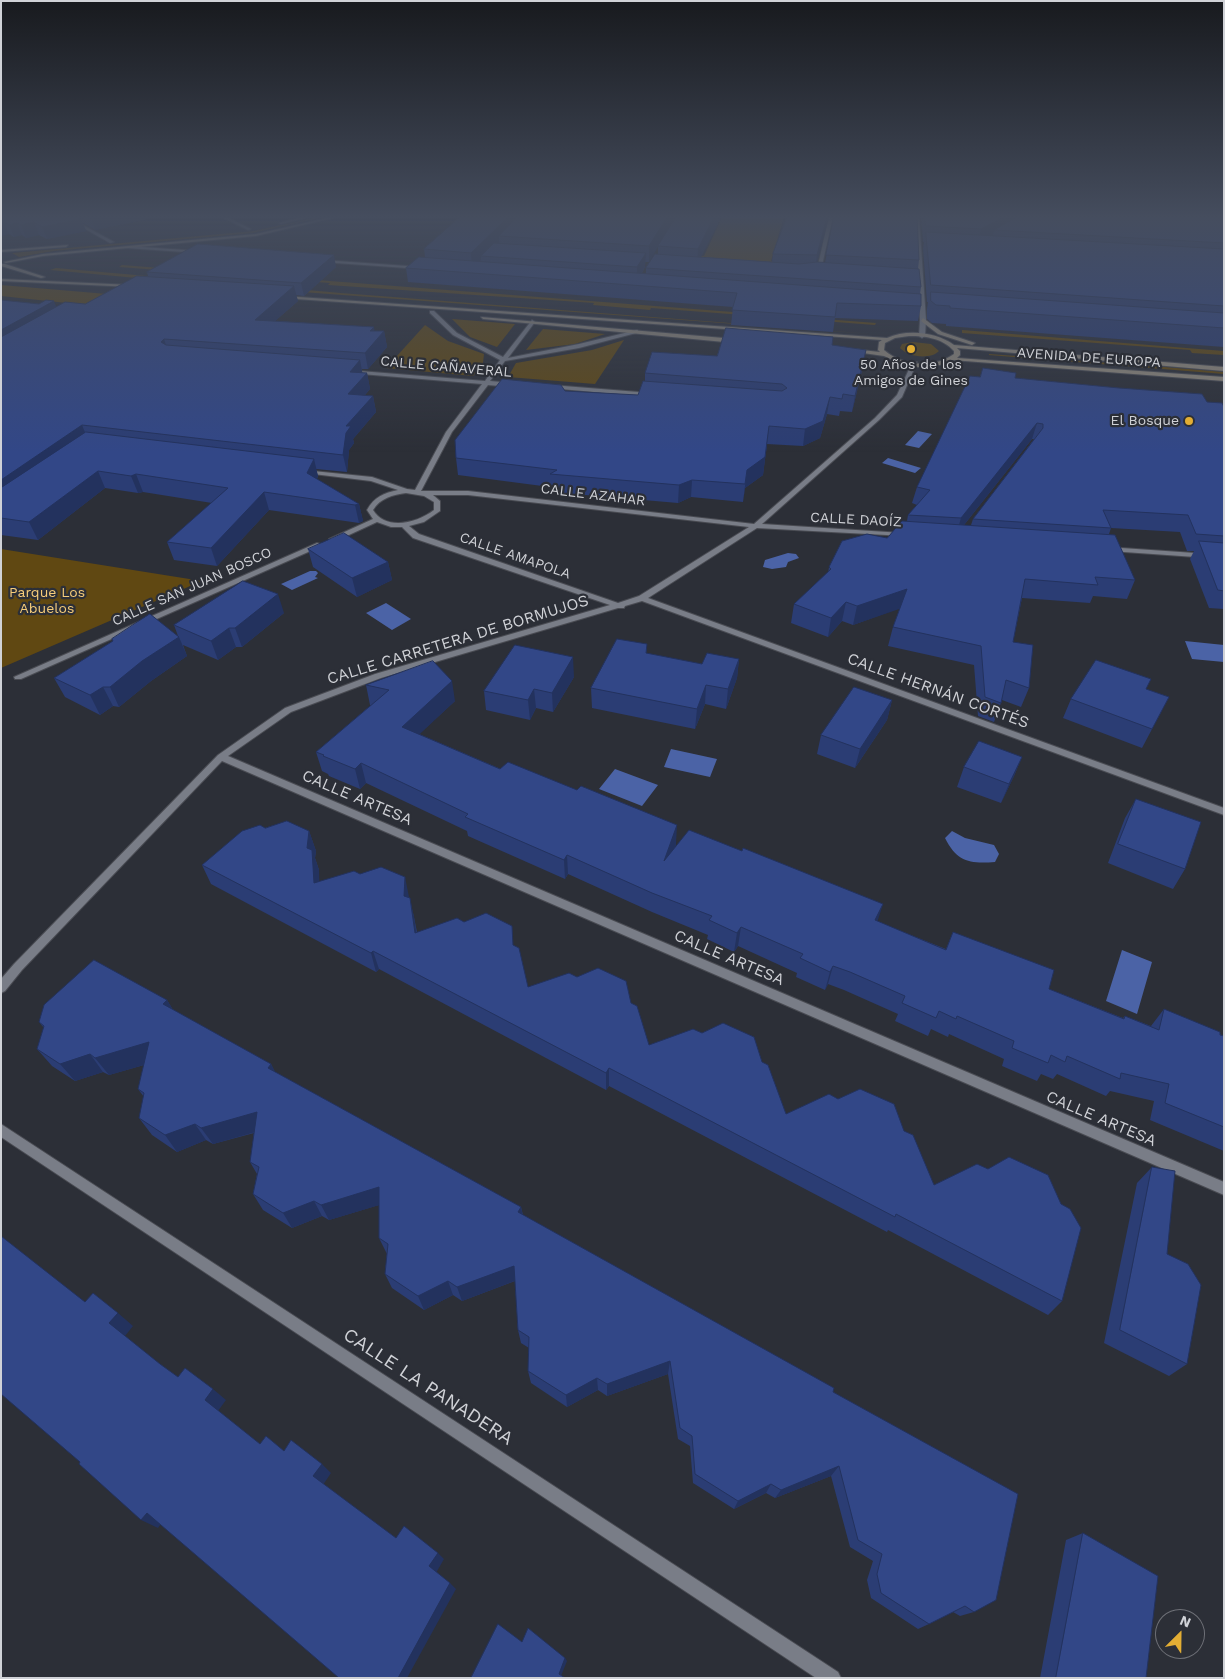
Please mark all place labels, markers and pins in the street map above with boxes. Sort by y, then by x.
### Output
marker: 50 Años de los Amigos de Gines [905,343,917,355]
place label: 50 Años de los Amigos de Gines [854,357,968,390]
place label: El Bosque [1111,413,1179,429]
marker: El Bosque [1183,415,1195,427]

